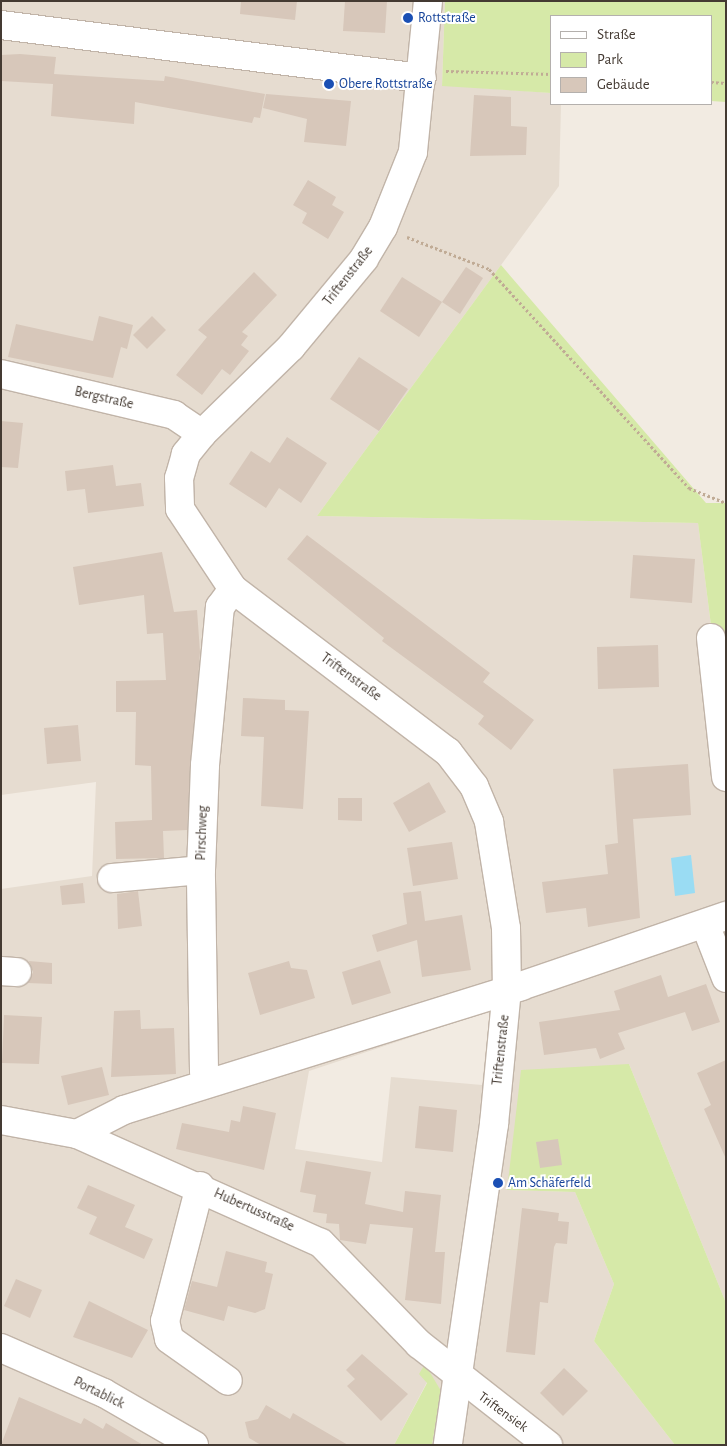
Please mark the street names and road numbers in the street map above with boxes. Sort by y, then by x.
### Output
street label: Triftenstraße [320,243,376,309]
street label: Bergstraße [73,383,135,413]
street label: Triftenstraße [317,649,385,705]
street label: Pirschweg [193,805,211,861]
street label: Triftenstraße [489,1014,513,1086]
street label: Hubertusstraße [211,1185,297,1235]
street label: Portablick [71,1373,127,1413]
street label: Triftensiek [475,1388,531,1436]

